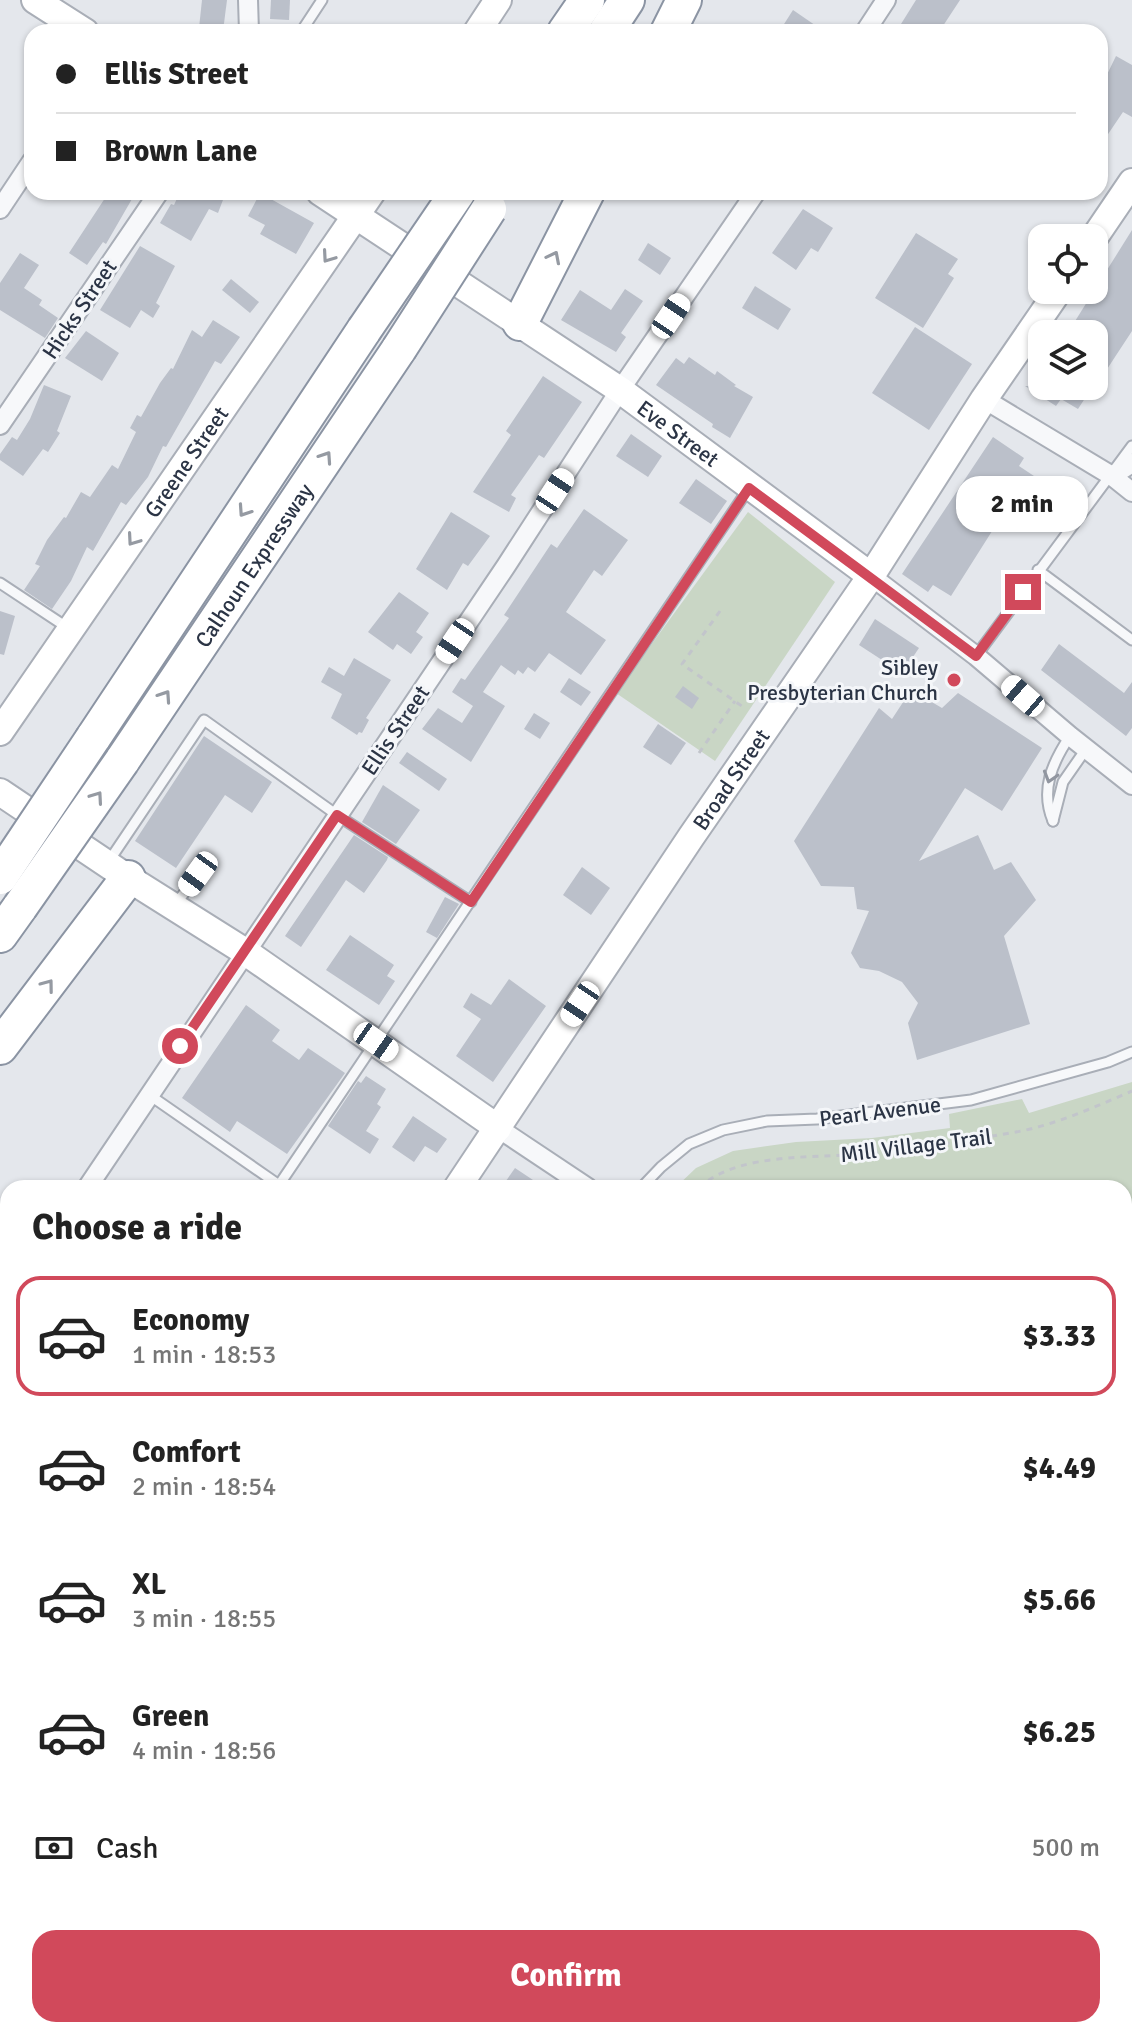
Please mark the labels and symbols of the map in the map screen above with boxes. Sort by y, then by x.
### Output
one-way arrow [323,248,338,262]
one-way arrow [544,251,559,266]
street label: Hicks Street [36,254,123,364]
car [648,289,694,343]
street label: Eve Street [632,394,724,473]
street label: Greene Street [139,401,234,523]
one-way arrow [316,452,331,466]
car [532,464,578,518]
callout: 2 min [957,476,1089,532]
street label: Calhoun Expressway [189,478,319,653]
one-way arrow [238,503,253,517]
one-way arrow [128,531,143,546]
route end [1005,574,1041,610]
car [432,614,478,668]
place label: Sibley Presbyterian Church [747,654,939,706]
marker: Sibley Presbyterian Church [945,671,963,689]
car [997,671,1049,721]
street label: Ellis Street [355,680,436,780]
one-way arrow [155,691,170,705]
street label: Broad Street [687,723,776,835]
one-way arrow [1043,770,1059,784]
one-way arrow [87,791,102,805]
car [174,848,222,900]
car [557,977,603,1031]
one-way arrow [38,979,52,994]
car [349,1018,403,1066]
route start [162,1028,198,1064]
street label: Pearl Avenue [818,1091,942,1132]
street label: Mill Village Trail [839,1123,993,1168]

